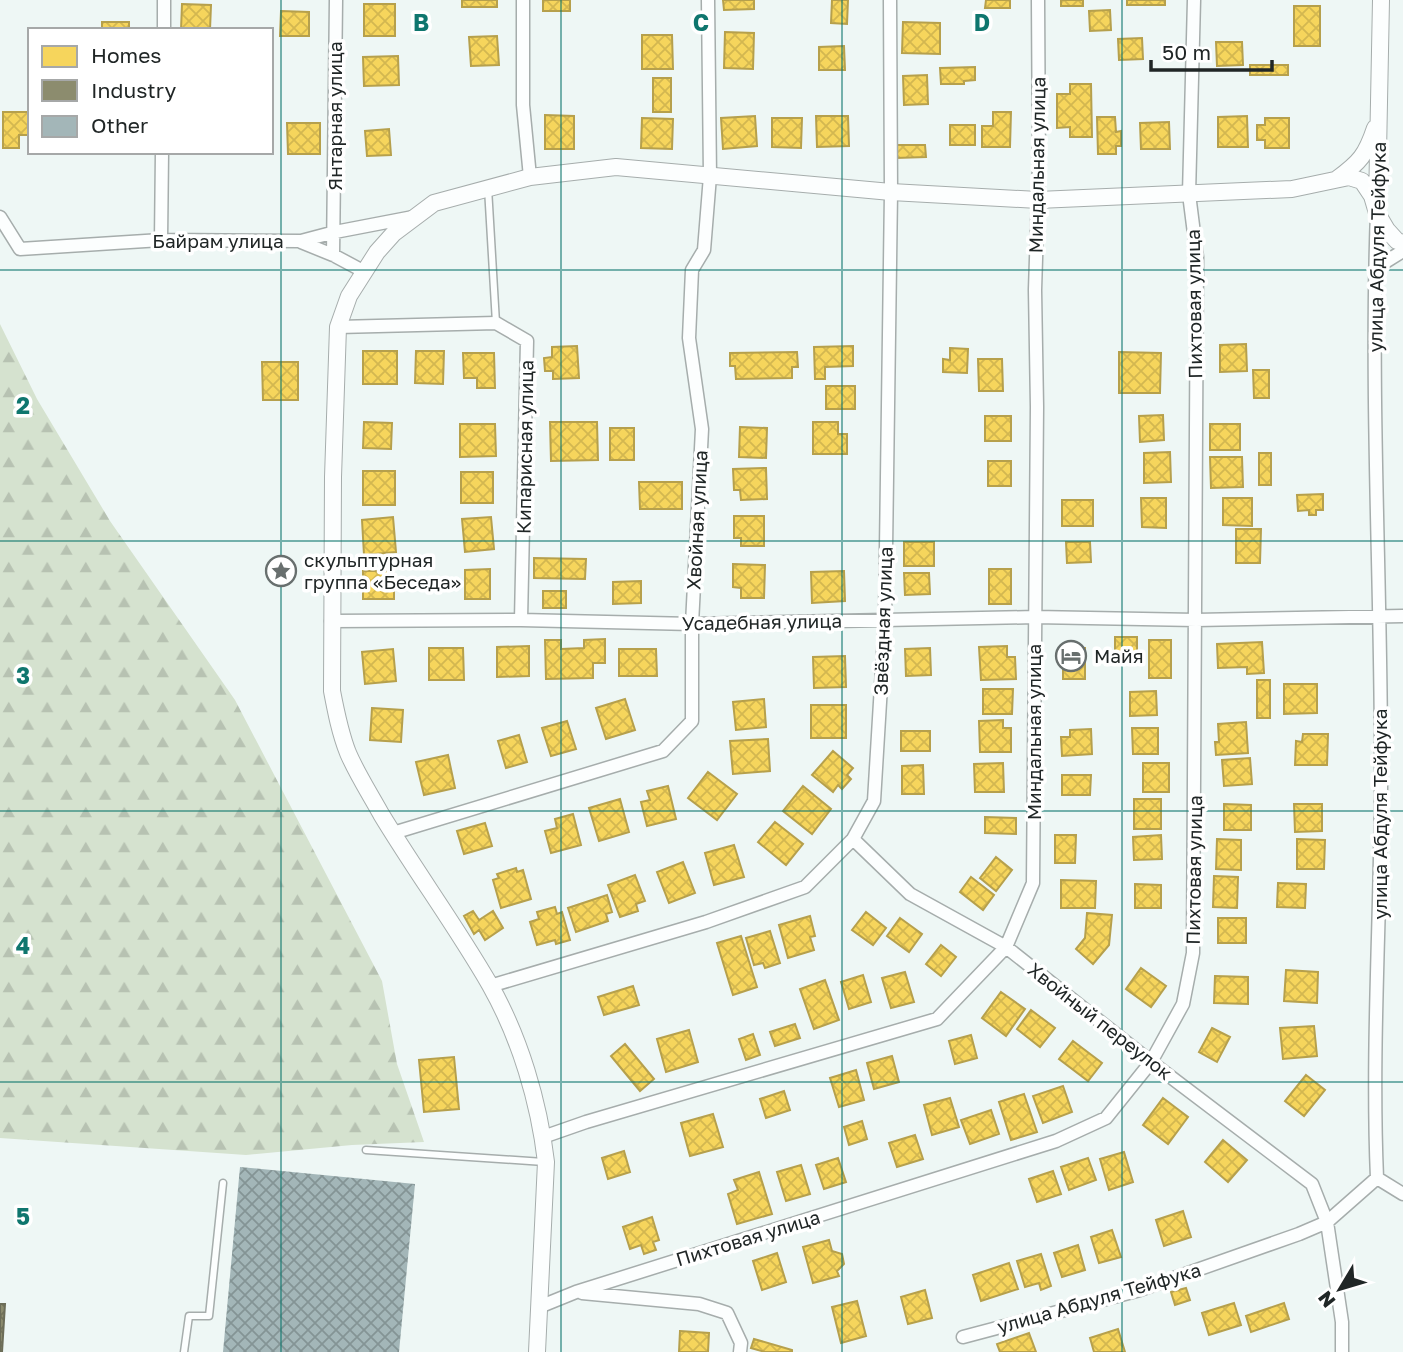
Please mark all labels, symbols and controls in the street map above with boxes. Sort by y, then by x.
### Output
text: B [413,8,429,36]
text: C [693,8,709,36]
text: D [974,8,990,36]
legend [28,28,273,154]
scale bar [1151,28,1272,72]
text: 50 m [1162,39,1211,65]
street label: Янтарная улица [323,41,346,191]
text: Homes [91,42,161,68]
street label: Миндальная улица [1023,76,1050,253]
text: Industry [91,77,176,103]
text: Other [91,112,148,138]
street label: улица Абдуля Тейфука [1363,141,1390,353]
street label: Байрам улица [152,229,284,252]
street label: Пихтовая улица [1181,229,1206,379]
street label: Кипарисная улица [511,360,538,534]
text: 2 [16,391,30,419]
street label: Хвойная улица [681,450,712,590]
street label: Звёздная улица [868,546,897,696]
place label: скульптурная группа «Беседа» [304,548,461,593]
place icon: скульптурная группа «Беседа» [264,554,298,588]
street label: Усадебная улица [682,609,842,634]
hotel icon: Майя [1054,639,1088,673]
street label: Миндальная улица [1022,644,1045,820]
place label: Майя [1094,644,1144,667]
text: 3 [16,661,30,689]
street label: улица Абдуля Тейфука [1368,709,1391,919]
street label: Пихтовая улица [1181,795,1206,945]
text: 4 [16,931,30,959]
street label: Хвойный переулок [1024,957,1177,1084]
text: 5 [16,1202,30,1230]
street label: Пихтовая улица [673,1205,823,1270]
north arrow [1305,1254,1375,1324]
street label: улица Абдуля Тейфука [994,1257,1203,1338]
text: N [1313,1287,1340,1313]

